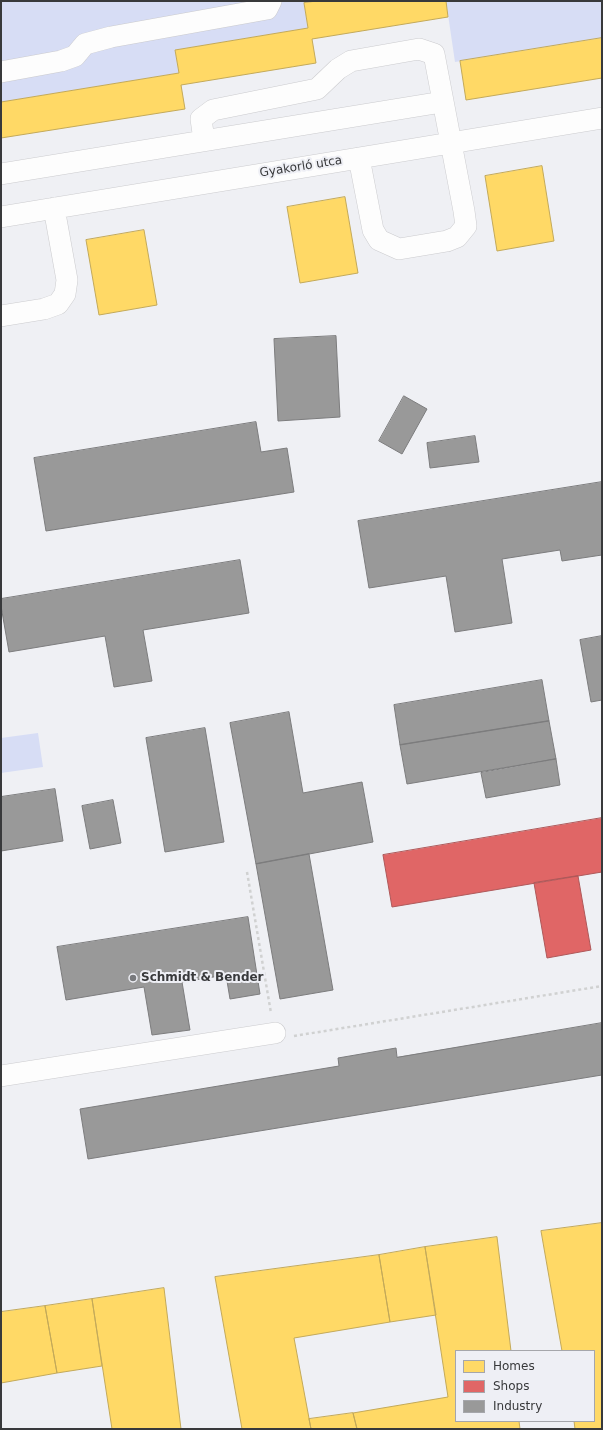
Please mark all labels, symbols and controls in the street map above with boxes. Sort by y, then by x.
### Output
street label: Gyakorló utca [259,153,343,181]
place label: Schmidt & Bender [141,971,264,985]
marker: Schmidt & Bender [128,973,138,983]
legend [455,1350,595,1422]
text: Homes [493,1359,535,1373]
text: Shops [493,1379,529,1393]
text: Industry [493,1399,542,1413]

